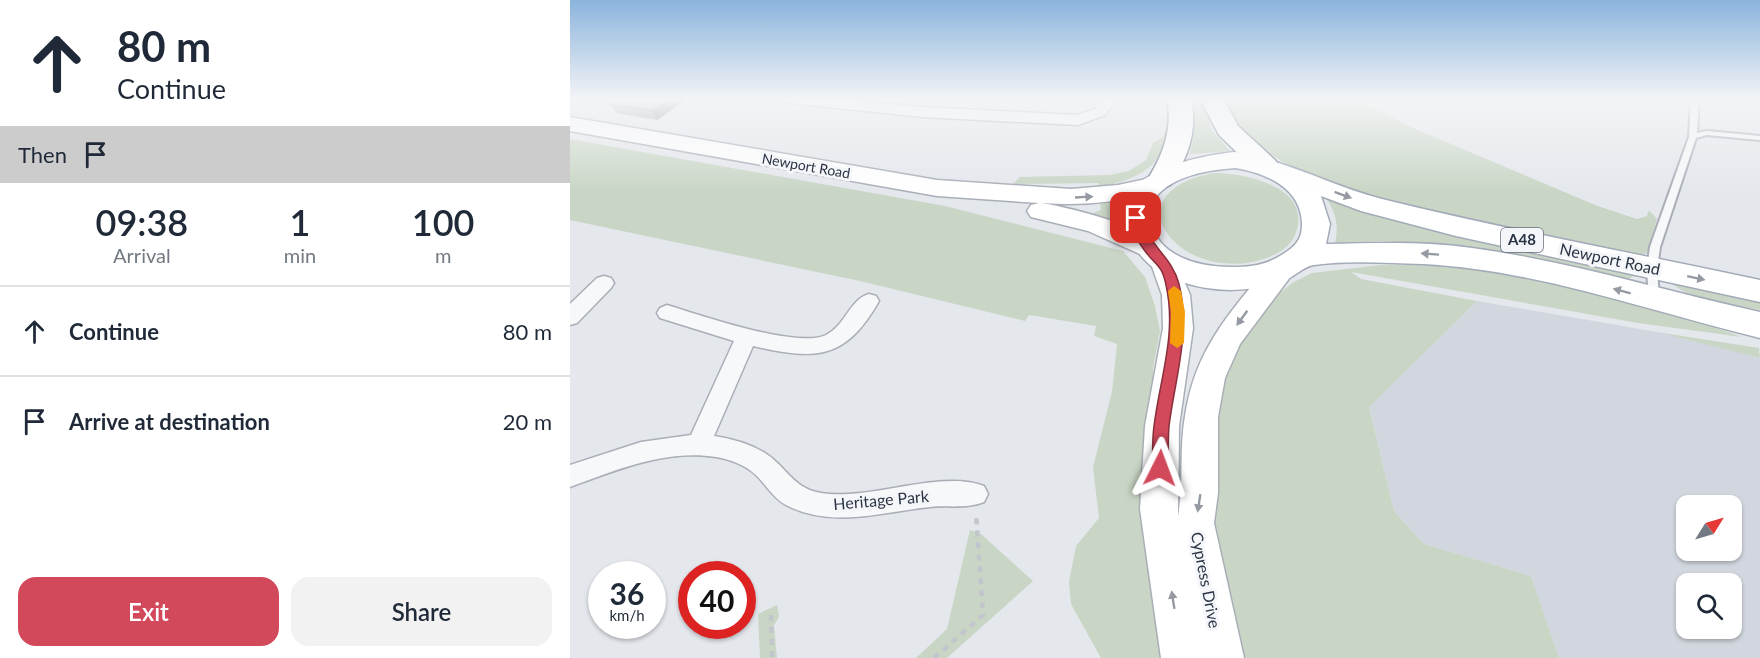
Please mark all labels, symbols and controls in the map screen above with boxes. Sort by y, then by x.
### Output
text: 80 m [117,21,211,71]
icon: ahead [18,24,96,102]
text: Continue [117,72,226,105]
icon: arrive [79,138,112,171]
text: Then [18,141,67,168]
street label: Newport Road [761,149,852,182]
one-way arrow [1334,191,1352,201]
one-way arrow [1074,192,1093,201]
pin [1110,192,1161,243]
text: 09:38 [96,200,188,244]
text: 1 [290,200,310,244]
text: 100 [412,200,474,244]
icon: arrive [1119,201,1152,234]
road number: A48 [1501,228,1543,252]
street label: Newport Road [1558,239,1662,278]
text: Arrival [113,243,171,267]
text: min [284,243,316,267]
text: m [435,243,451,267]
one-way arrow [1421,250,1440,259]
one-way arrow [1687,274,1706,283]
one-way arrow [1612,286,1631,296]
one-way arrow [1236,309,1248,325]
icon: ahead [18,315,51,348]
text: Continue [69,318,159,345]
text: 80 m [503,318,552,345]
icon: arrive [18,405,51,438]
text: Arrive at destination [69,408,270,435]
text: 20 m [503,408,552,435]
position arrow [1128,436,1192,500]
street label: Heritage Park [832,486,930,513]
one-way arrow [1194,494,1203,513]
north arrow [1676,495,1742,561]
map controls [1676,495,1742,639]
street label: Cypress Drive [1188,530,1225,630]
speed limit sign: 40 [678,561,756,639]
button: search [1676,573,1742,639]
text: 36 [610,575,644,611]
button: Exit [18,577,279,646]
button: Share [291,577,552,646]
one-way arrow [1168,591,1177,610]
text: km/h [609,606,645,624]

